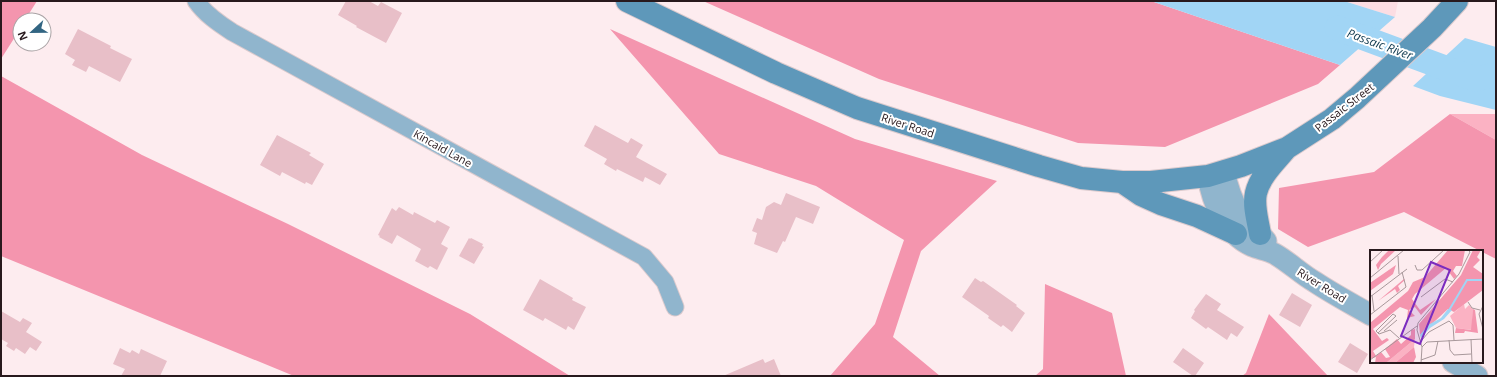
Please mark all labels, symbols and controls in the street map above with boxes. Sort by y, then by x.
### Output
north arrow [12,12,52,52]
water label: Passaic River [1345,24,1416,64]
text: N [14,29,31,43]
street label: Passaic Street [1311,79,1377,135]
street label: River Road [880,109,936,141]
street label: Kincaid Lane [411,126,475,170]
inset map [1370,250,1483,363]
street label: River Road [1295,264,1349,306]

